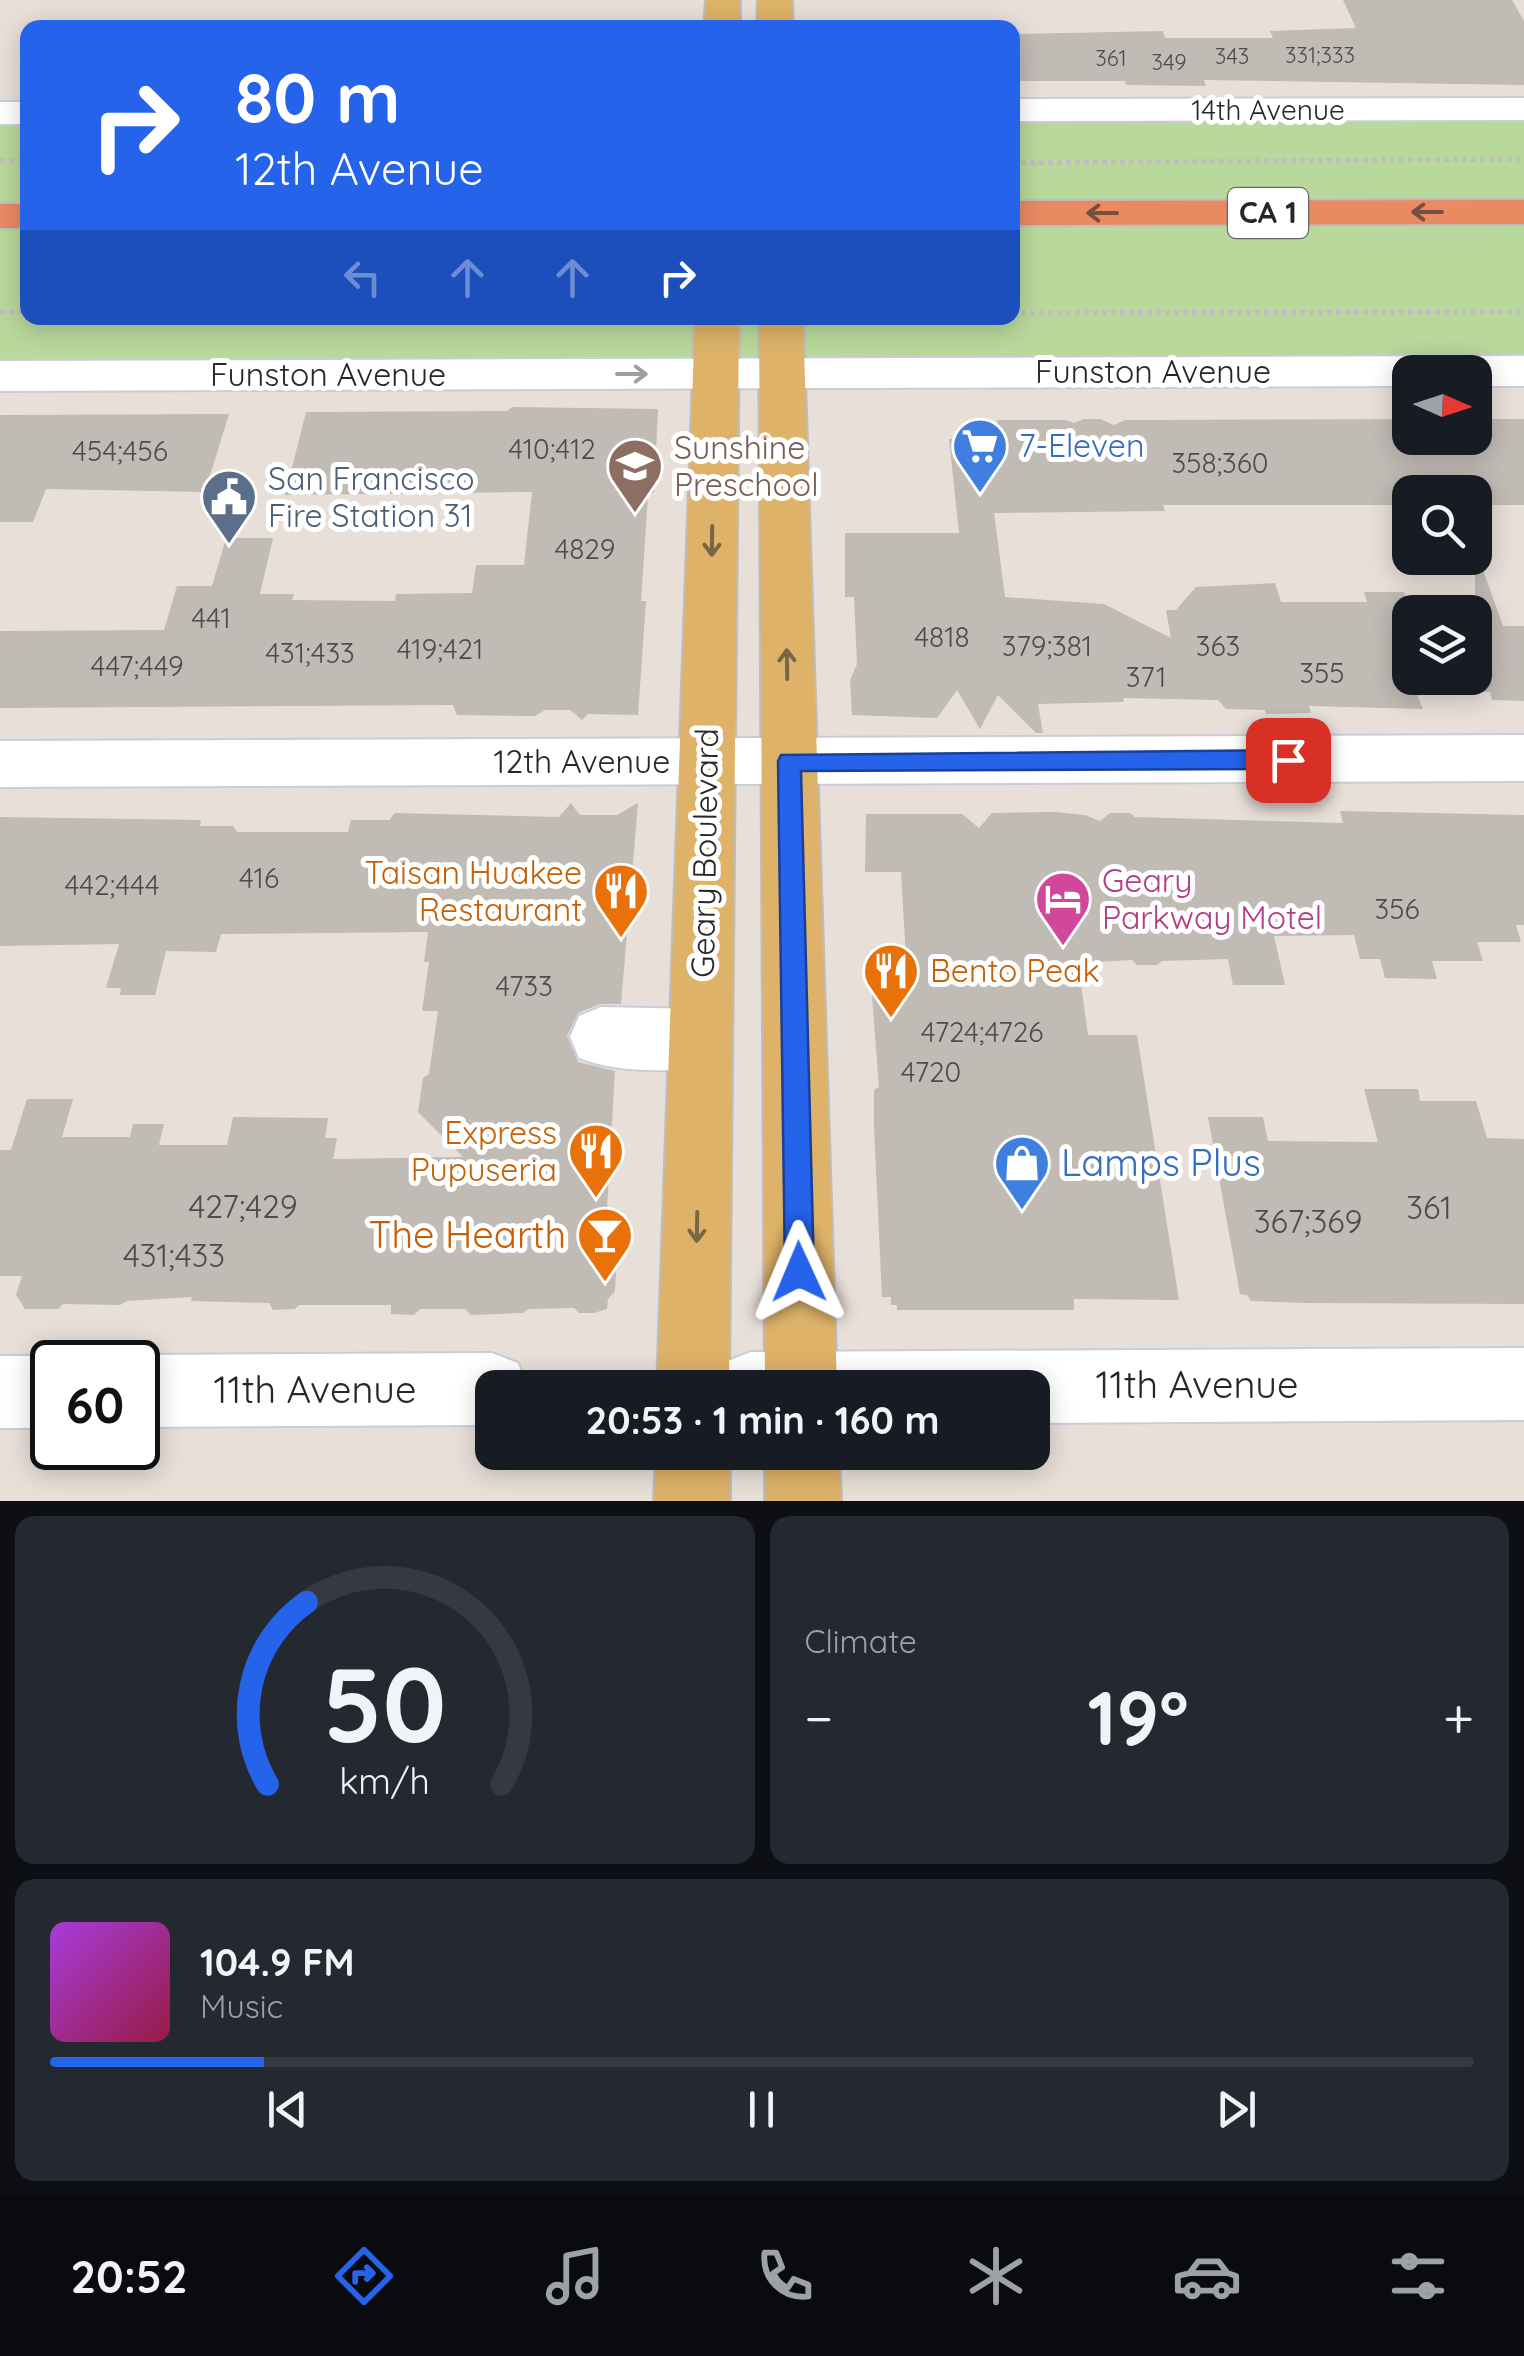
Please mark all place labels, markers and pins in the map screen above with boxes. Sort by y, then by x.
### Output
supermarket icon: 7-Eleven [950,416,1010,495]
place label: 7-Eleven [1019,425,1144,465]
place label: Sunshine Preschool [674,427,819,504]
school or university icon: Sunshine Preschool [605,436,665,515]
place label: San Francisco Fire Station 31 [268,458,475,535]
public building icon: San Francisco Fire Station 31 [199,467,259,546]
pin [1246,718,1331,803]
place label: Taisan Huakee Restaurant [365,852,582,929]
place label: Geary Parkway Motel [1102,860,1322,937]
restaurant icon: Taisan Huakee Restaurant [591,861,651,940]
hotel icon: Geary Parkway Motel [1033,869,1093,948]
restaurant icon: Bento Peak [861,941,921,1020]
place label: Bento Peak [930,950,1100,990]
place label: Express Pupuseria [411,1112,557,1189]
restaurant icon: Express Pupuseria [566,1121,626,1200]
shop icon: Lamps Plus [992,1133,1052,1212]
place label: Lamps Plus [1061,1138,1261,1186]
bar icon: The Hearth [575,1205,635,1284]
place label: The Hearth [369,1210,566,1258]

